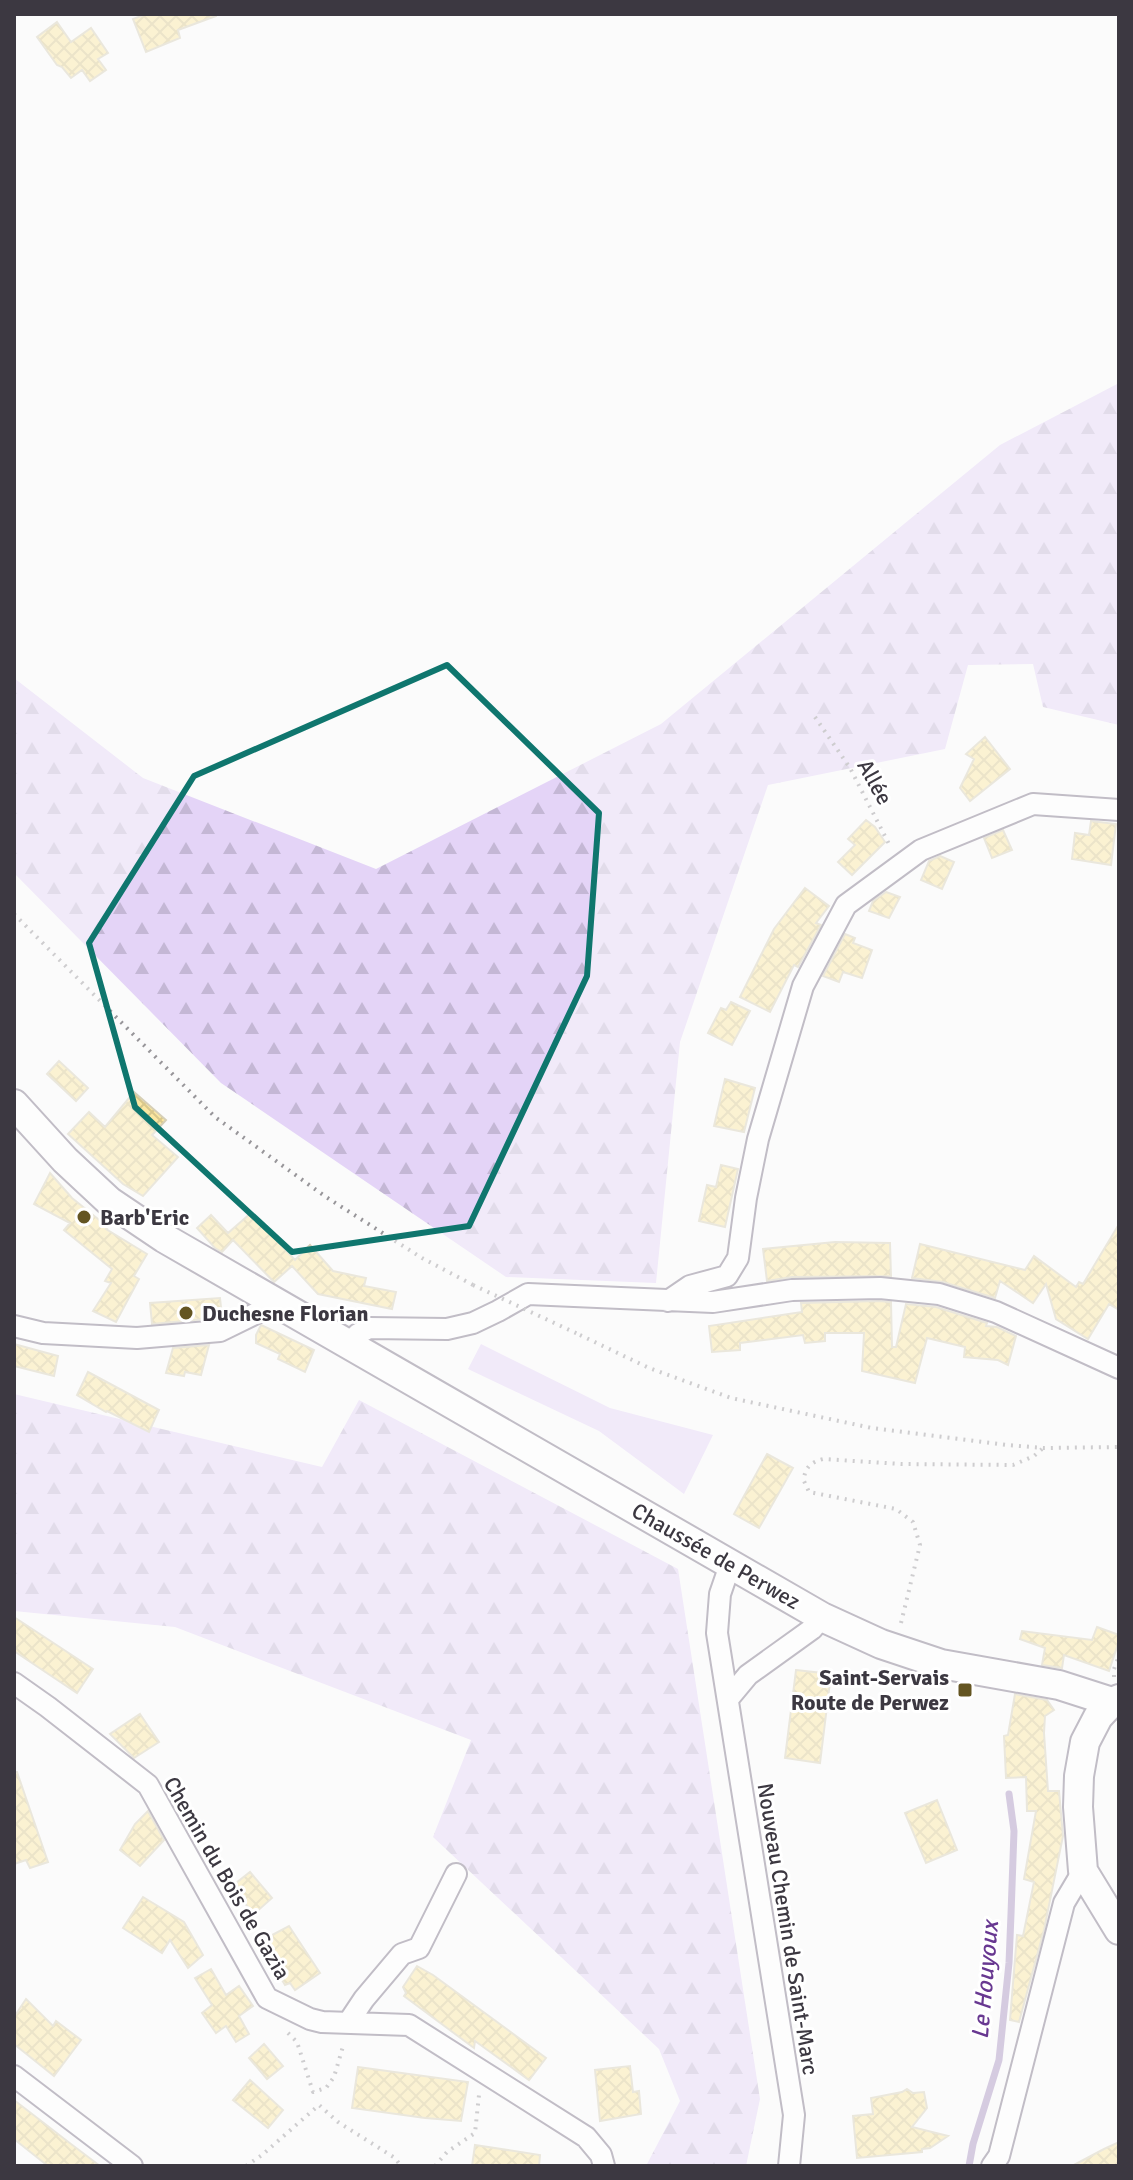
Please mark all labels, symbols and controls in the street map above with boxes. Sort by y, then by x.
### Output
street label: Allée [852,755,898,809]
place label: Barb'Eric [100,1204,189,1231]
marker: Barb'Eric [75,1208,93,1226]
place label: Duchesne Florian [202,1300,369,1327]
marker: Duchesne Florian [177,1304,195,1322]
street label: Chaussée de Perwez [627,1497,805,1615]
place label: Saint-Servais Route de Perwez [791,1664,949,1716]
marker: Saint-Servais Route de Perwez [956,1681,974,1699]
street label: Chemin du Bois de Gazia [158,1772,296,1984]
street label: Nouveau Chemin de Saint-Marc [752,1781,824,2077]
water label: Le Houyoux [965,1917,1005,2040]

